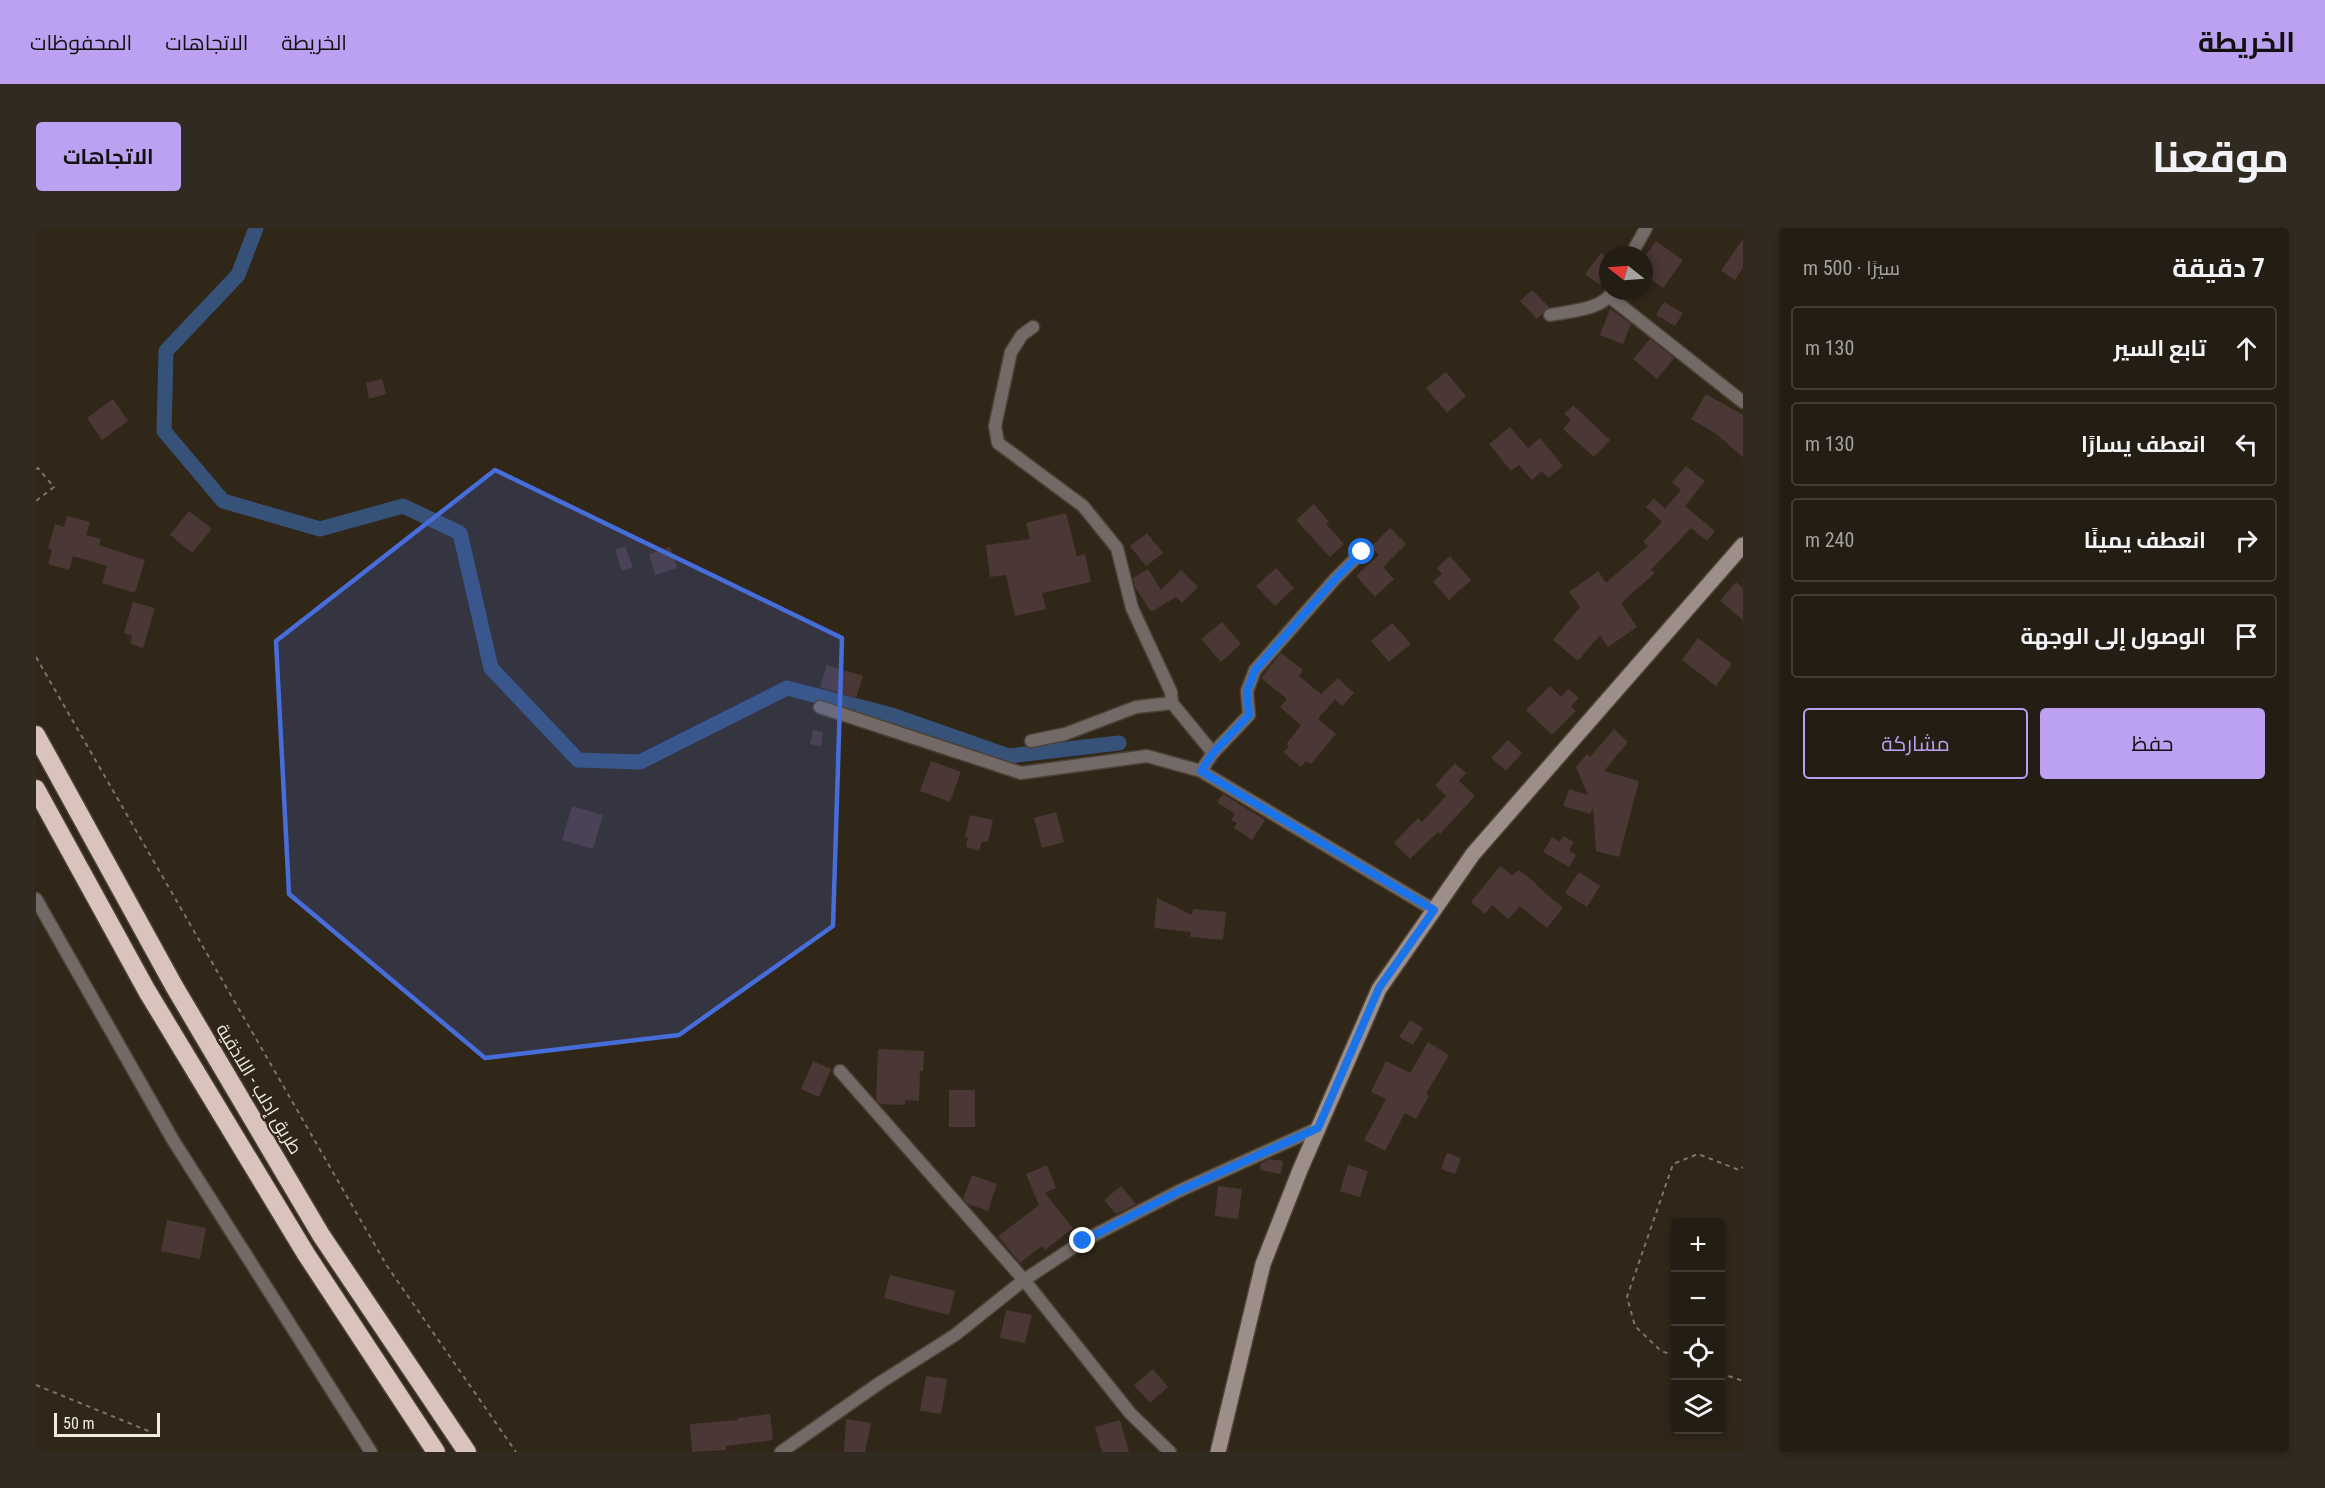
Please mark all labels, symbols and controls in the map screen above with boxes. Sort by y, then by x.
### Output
text: الخريطة [2198,26,2295,59]
text: المحفوظات [30,31,132,55]
text: الاتجاهات [165,31,248,55]
text: الخريطة [281,31,347,55]
button: الاتجاهات [36,122,181,191]
text: موقعنا [2152,133,2289,182]
north arrow [1599,246,1653,300]
text: 7 دقيقة [2172,253,2265,283]
text: سيرًا · 500 m [1803,256,1900,280]
icon: ahead [2230,332,2263,365]
text: 130 m [1805,336,1854,360]
text: تابع السير [2113,336,2206,361]
icon: left [2230,428,2263,461]
text: 130 m [1805,432,1854,456]
text: انعطف يسارًا [2081,432,2206,457]
icon: right [2230,524,2263,557]
text: 240 m [1805,528,1854,552]
text: انعطف يمينًا [2084,528,2206,553]
route start [1348,538,1374,564]
icon: arrive [2230,620,2263,653]
text: الوصول إلى الوجهة [2021,624,2206,649]
button: مشاركة [1803,708,2028,779]
button: حفظ [2040,708,2265,779]
street label: طريق إدلب - اللاذقية [211,1020,307,1159]
map controls [1671,1218,1725,1434]
button: + [1671,1218,1725,1272]
route end [1069,1227,1095,1253]
button: − [1671,1272,1725,1326]
button: locate [1671,1326,1725,1380]
button: layers [1671,1380,1725,1434]
scale bar [54,1410,160,1438]
text: 50 m [63,1414,95,1433]

